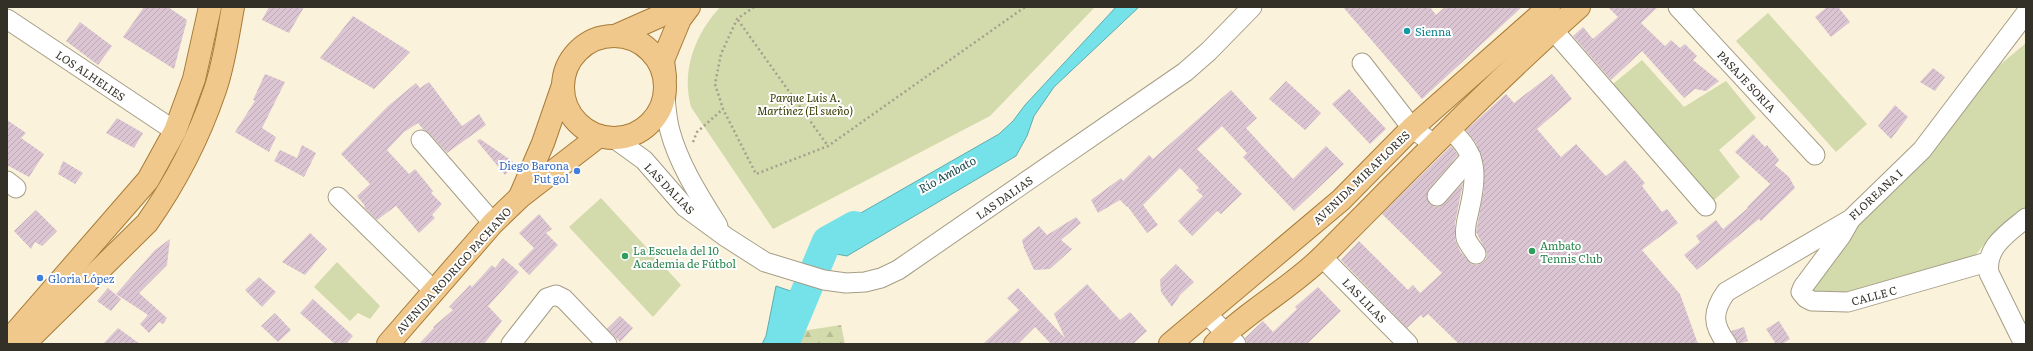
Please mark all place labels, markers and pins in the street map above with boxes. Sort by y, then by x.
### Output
place label: Sienna [1415,23,1451,39]
marker: Sienna [1402,26,1412,36]
place label: Diego Barona Fut gol [499,157,569,186]
marker: Diego Barona Fut gol [572,166,582,176]
place label: Ambato Tennis Club [1540,237,1603,266]
place label: La Escuela del 10 Academia de Fútbol [633,242,736,271]
marker: Ambato Tennis Club [1527,246,1537,256]
marker: La Escuela del 10 Academia de Fútbol [620,251,630,261]
place label: Gloria López [48,270,115,286]
marker: Gloria López [35,273,45,283]

